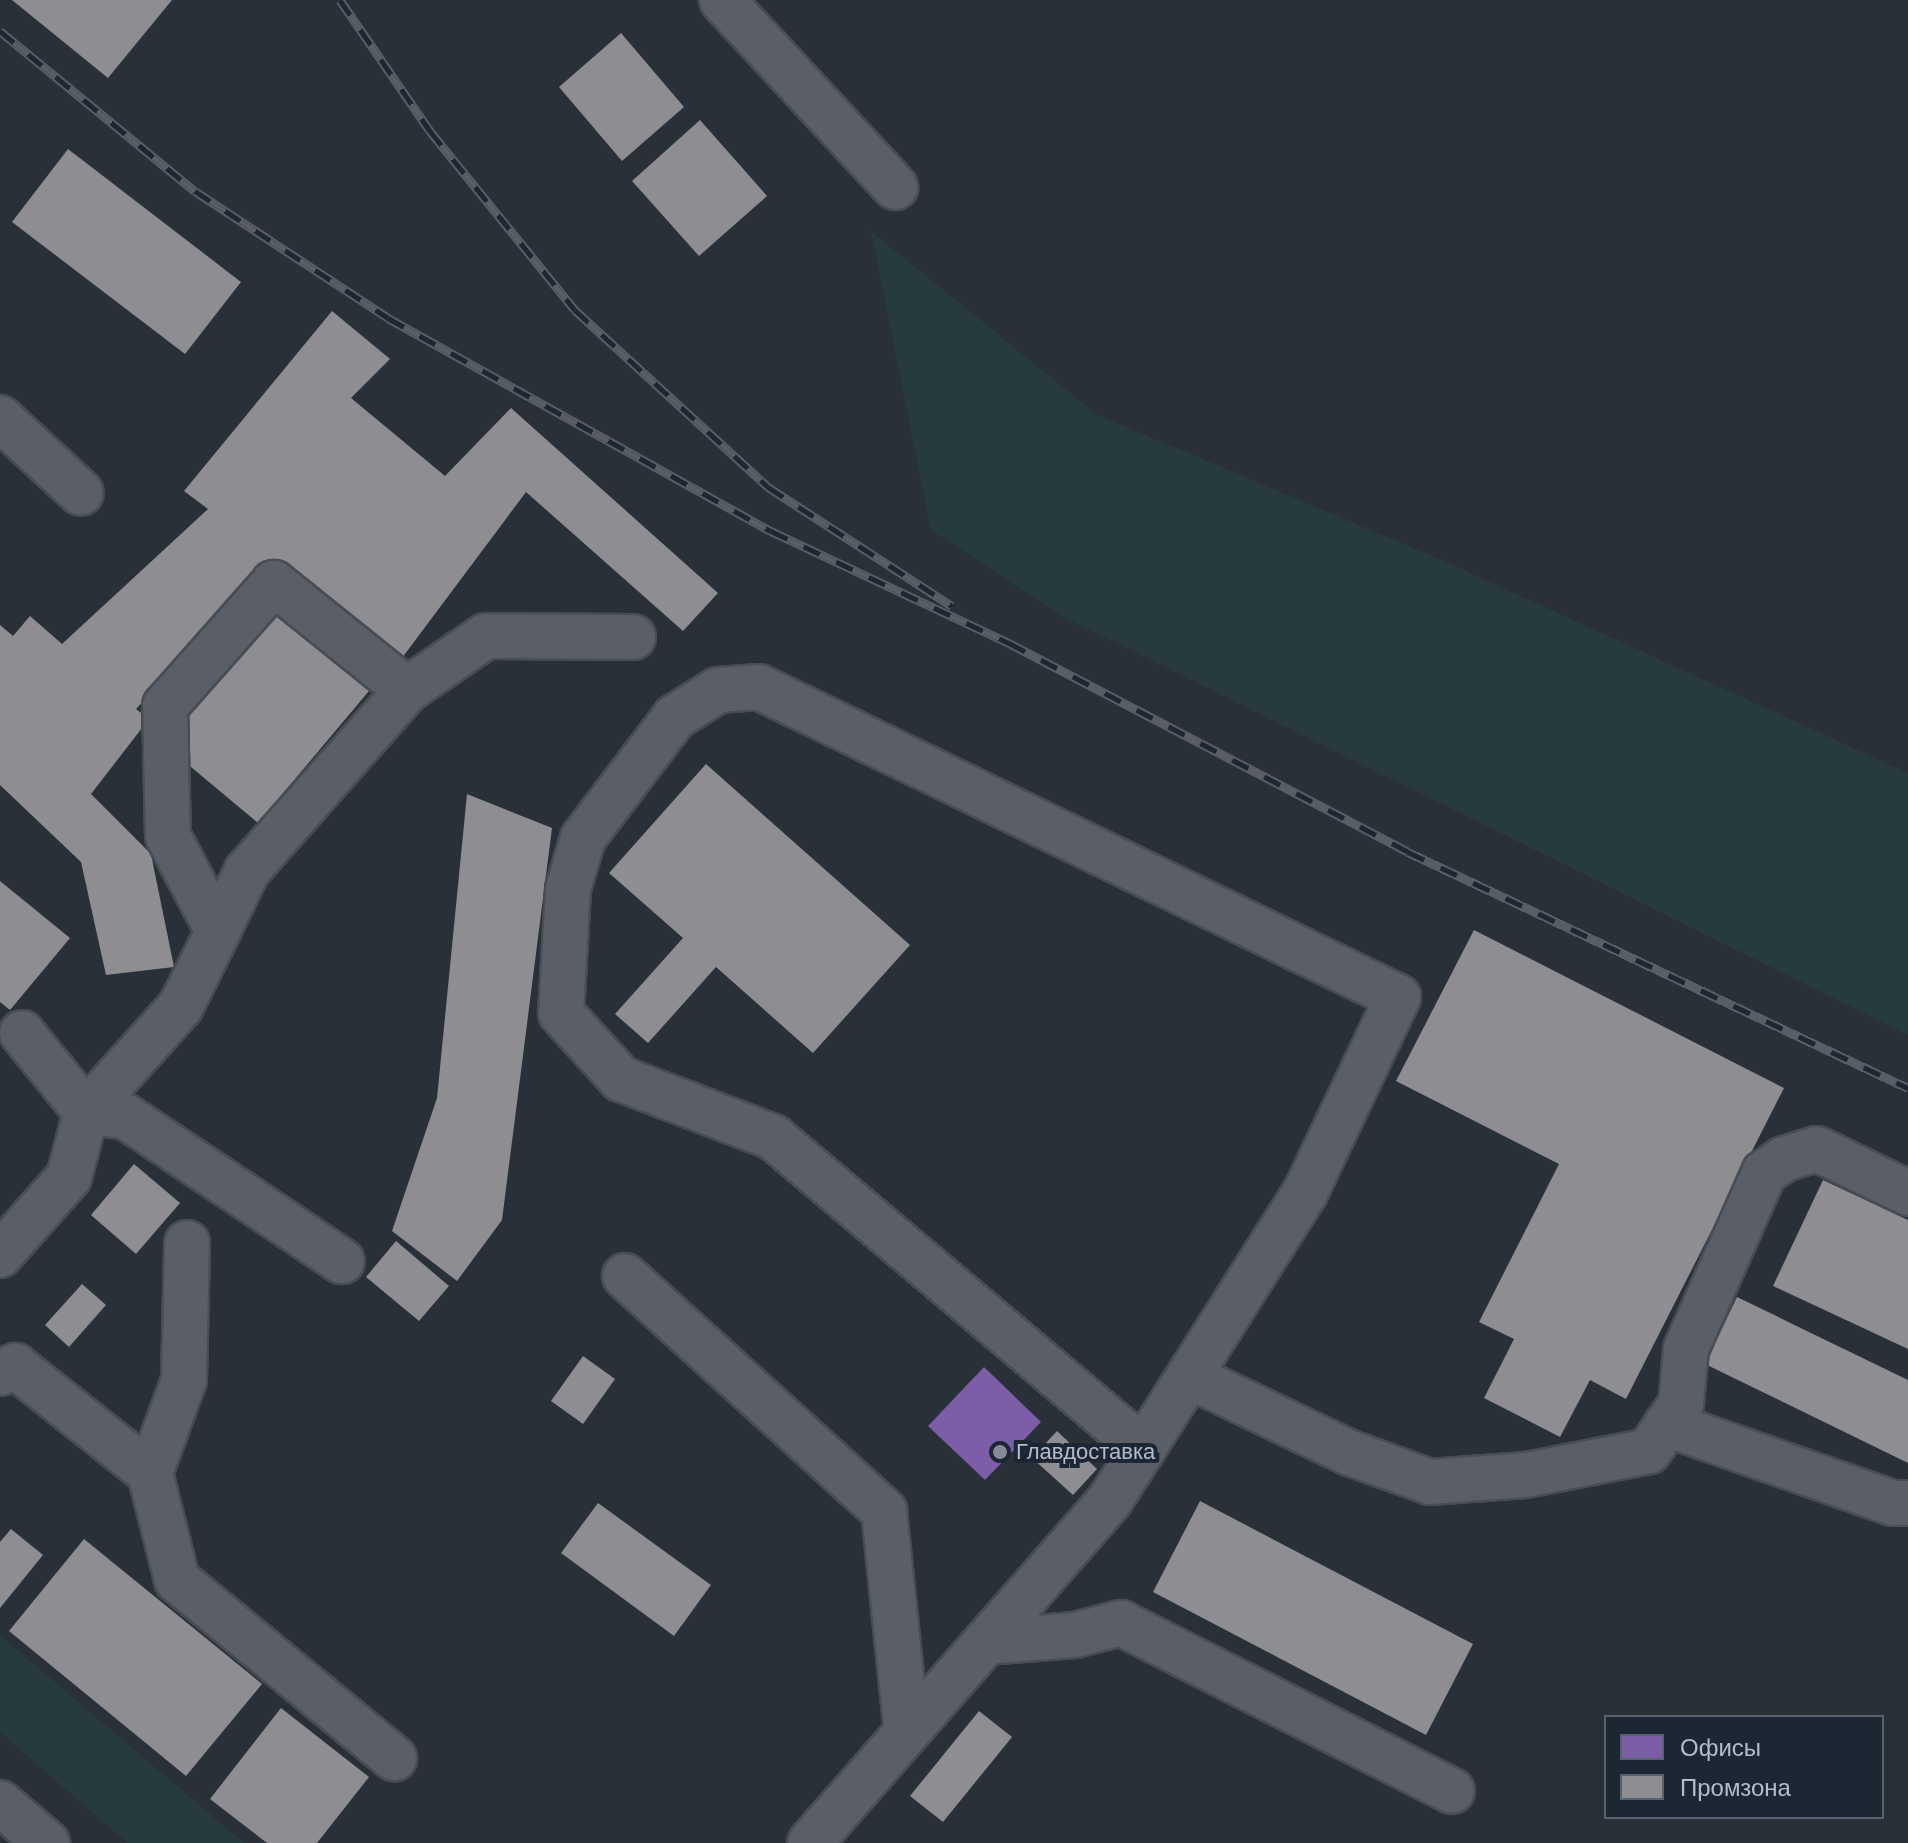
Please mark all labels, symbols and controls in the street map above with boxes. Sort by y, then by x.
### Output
place label: Главдоставка [1016,1439,1155,1465]
marker: Главдоставка [991,1443,1009,1461]
legend [1604,1715,1884,1819]
text: Офисы [1680,1732,1761,1763]
text: Промзона [1680,1772,1791,1803]

